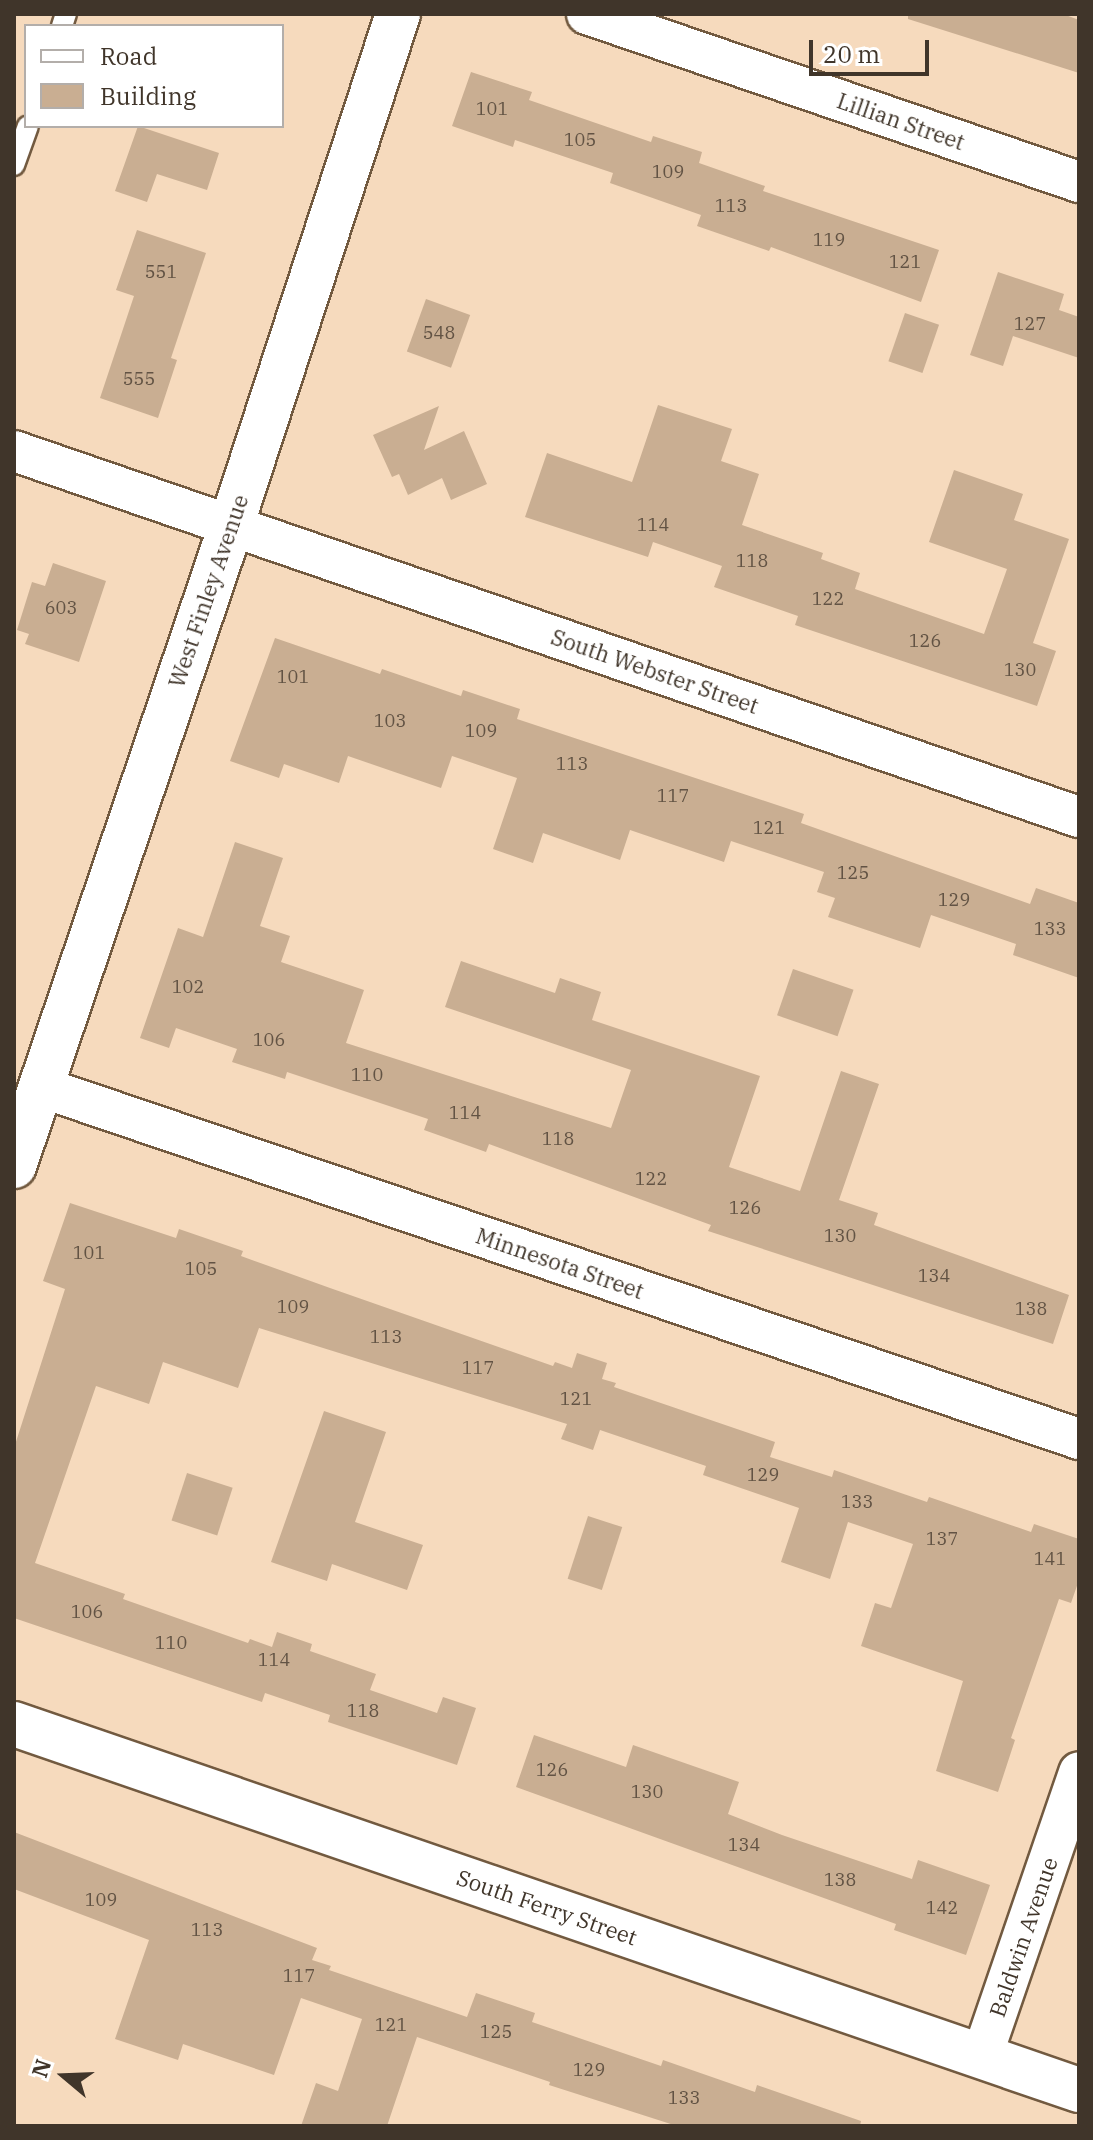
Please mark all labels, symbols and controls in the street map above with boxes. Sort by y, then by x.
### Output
legend [24,24,284,128]
scale bar [813,24,933,74]
text: 20 m [823,38,880,70]
text: Road [100,40,157,72]
text: Building [100,80,196,112]
street label: Lillian Street [834,87,968,155]
house number: 101 [476,98,508,120]
house number: 105 [564,129,596,151]
house number: 109 [652,161,684,183]
house number: 113 [715,195,747,217]
house number: 119 [813,229,845,251]
house number: 121 [889,251,921,273]
house number: 551 [145,261,177,283]
house number: 127 [1014,313,1046,335]
house number: 548 [423,322,455,344]
house number: 555 [123,368,155,390]
street label: West Finley Avenue [163,491,253,691]
house number: 114 [637,514,669,536]
house number: 118 [736,550,768,572]
house number: 122 [812,588,844,610]
house number: 603 [45,597,77,619]
street label: South Webster Street [548,623,762,719]
house number: 126 [909,630,941,652]
house number: 130 [1004,659,1036,681]
house number: 101 [277,666,309,688]
house number: 103 [374,710,406,732]
house number: 109 [465,720,497,742]
house number: 113 [556,753,588,775]
house number: 117 [657,785,689,807]
house number: 121 [753,817,785,839]
house number: 125 [837,862,869,884]
house number: 129 [938,889,970,911]
house number: 133 [1034,918,1066,940]
house number: 102 [172,976,204,998]
house number: 106 [253,1029,285,1051]
house number: 110 [351,1064,383,1086]
house number: 114 [449,1102,481,1124]
house number: 118 [542,1128,574,1150]
house number: 122 [635,1168,667,1190]
house number: 126 [729,1197,761,1219]
street label: Minnesota Street [473,1222,647,1304]
house number: 130 [824,1225,856,1247]
house number: 101 [73,1242,105,1264]
house number: 105 [185,1258,217,1280]
house number: 134 [918,1265,950,1287]
house number: 109 [277,1296,309,1318]
house number: 138 [1015,1298,1047,1320]
house number: 113 [370,1326,402,1348]
house number: 117 [462,1357,494,1379]
house number: 121 [560,1388,592,1410]
house number: 129 [747,1464,779,1486]
house number: 133 [841,1491,873,1513]
house number: 137 [926,1528,958,1550]
house number: 141 [1034,1548,1066,1570]
house number: 106 [71,1601,103,1623]
house number: 110 [155,1632,187,1654]
house number: 114 [258,1649,290,1671]
house number: 118 [347,1700,379,1722]
house number: 126 [536,1759,568,1781]
house number: 130 [631,1781,663,1803]
house number: 134 [728,1834,760,1856]
street label: Baldwin Avenue [983,1854,1063,2020]
street label: South Ferry Street [453,1864,641,1950]
house number: 138 [824,1869,856,1891]
house number: 109 [85,1889,117,1911]
house number: 142 [926,1897,958,1919]
house number: 113 [191,1919,223,1941]
house number: 117 [283,1965,315,1987]
house number: 121 [375,2014,407,2036]
house number: 125 [480,2021,512,2043]
north arrow [24,2036,104,2116]
text: N [24,2055,57,2081]
house number: 129 [573,2059,605,2081]
house number: 133 [668,2087,700,2109]

